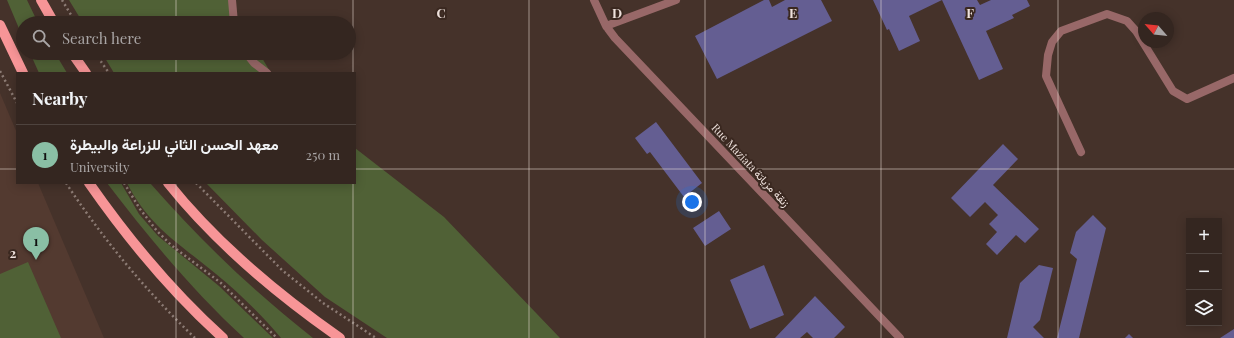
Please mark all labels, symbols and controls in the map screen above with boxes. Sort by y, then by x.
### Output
text: C [436,4,446,21]
text: D [612,4,622,21]
text: E [789,4,797,21]
text: F [966,4,974,21]
north arrow [1138,12,1174,48]
search box [16,16,356,60]
icon: search [30,27,52,49]
text: Search here [62,28,141,48]
text: Nearby [32,87,87,109]
street label: Rue Maziata زنقة مزياتة [708,120,794,210]
text: معهد الحسن الثاني للزراعة والبيطرة [70,134,279,154]
text: 1 [43,146,47,163]
text: 250 m [306,146,340,163]
text: University [70,158,130,175]
your location [682,192,702,212]
map controls [1186,218,1222,326]
button: + [1186,218,1222,254]
pin: 1 [23,227,49,260]
text: 2 [10,244,17,261]
button: − [1186,254,1222,290]
button: layers [1186,290,1222,326]

